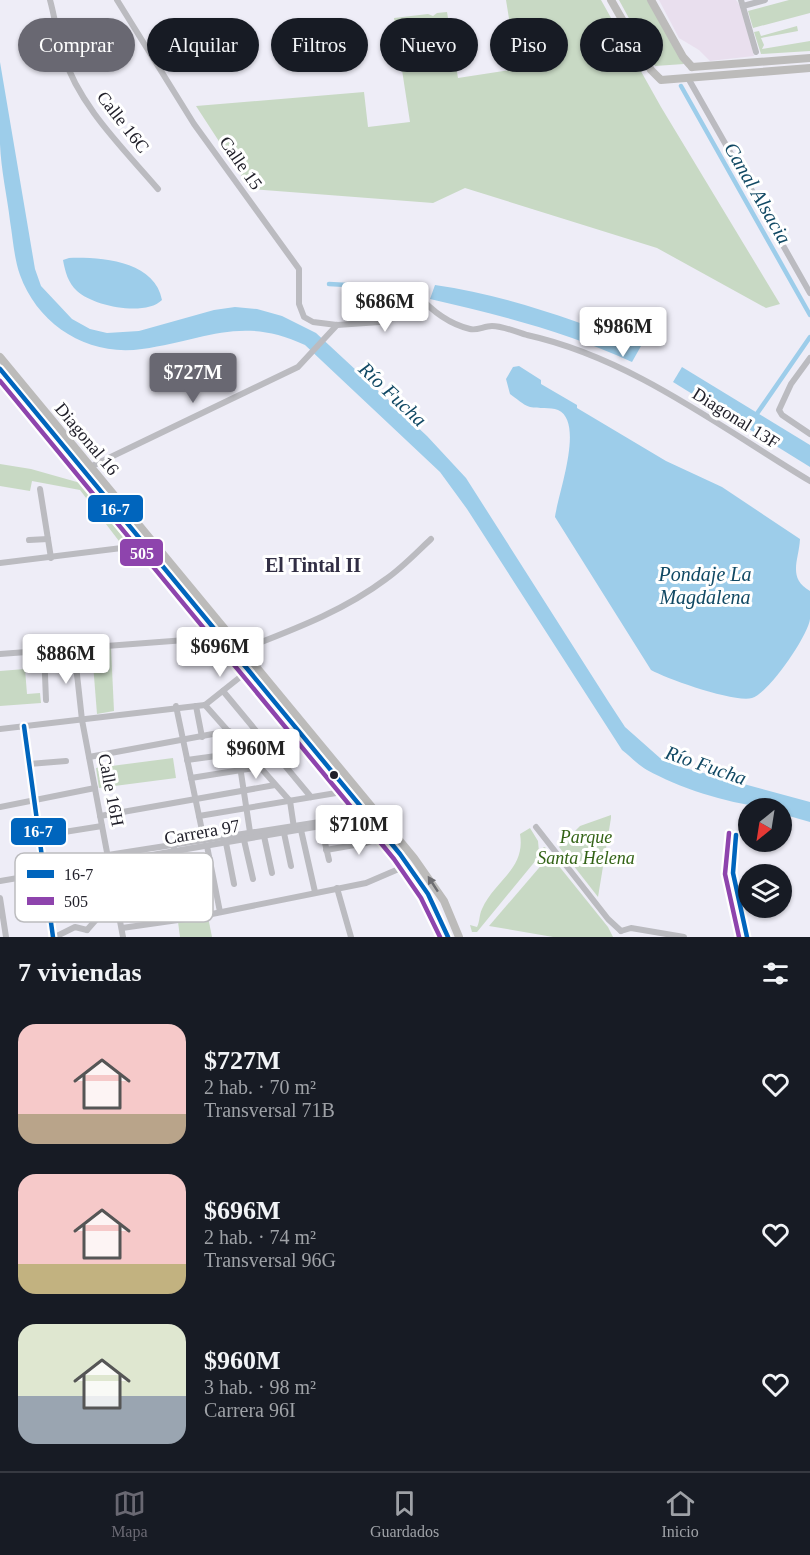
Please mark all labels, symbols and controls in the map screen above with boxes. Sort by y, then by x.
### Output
chip: Comprar [18,18,135,72]
chip: Alquilar [147,18,259,72]
chip: Filtros [271,18,368,72]
chip: Nuevo [380,18,478,72]
chip: Piso [490,18,568,72]
chip: Casa [580,18,663,72]
street label: Calle 16C [93,87,153,157]
street label: Calle 15 [215,132,267,194]
water label: Canal Alsacia [720,138,796,248]
pin: $686M [343,282,427,333]
text: $686M [356,290,414,312]
pin: $986M [581,307,665,358]
text: $986M [594,315,652,337]
pin: $727M [151,353,235,404]
water label: Río Fucha [354,357,431,431]
text: $727M [164,361,222,383]
street label: Diagonal 13F [689,383,783,453]
street label: Diagonal 16 [51,399,123,479]
line badge: 16-7 [87,494,144,523]
text: 16-7 [100,501,130,518]
line badge: 505 [119,538,164,567]
text: 505 [130,545,154,562]
district label: El Tintal II [265,554,361,576]
water label: Pondaje La Magdalena [658,563,751,609]
pin: $696M [178,627,262,678]
pin: $886M [24,634,108,685]
text: $696M [191,635,249,657]
text: $886M [37,642,95,664]
pin: $960M [214,729,298,780]
text: $960M [227,737,285,759]
water label: Río Fucha [662,741,749,789]
street label: Calle 16H [94,752,128,828]
unlabelled marker [328,769,340,781]
north arrow [738,798,792,852]
map controls [738,798,792,918]
pin: $710M [317,805,401,856]
text: $710M [330,813,388,835]
street label: Carrera 97 [163,816,241,848]
line badge: 16-7 [10,817,67,846]
text: 16-7 [23,823,53,840]
park label: Parque Santa Helena [537,827,635,868]
legend [15,853,213,922]
button: layers [738,864,792,918]
text: 16-7 [64,866,93,883]
one-way arrow [428,876,439,893]
text: 505 [64,893,88,910]
icon: filters [759,957,792,990]
text: 7 viviendas [18,958,142,987]
text: $727M [204,1046,281,1075]
icon: home [66,1048,138,1120]
icon: heart [759,1068,792,1101]
text: 2 hab. · 70 m² [204,1076,316,1098]
text: Transversal 71B [204,1099,335,1121]
text: $696M [204,1196,281,1225]
icon: home [66,1198,138,1270]
icon: heart [759,1218,792,1251]
text: 2 hab. · 74 m² [204,1226,316,1248]
text: Transversal 96G [204,1249,336,1271]
text: $960M [204,1346,281,1375]
icon: home [66,1348,138,1420]
icon: heart [759,1368,792,1401]
text: 3 hab. · 98 m² [204,1376,316,1398]
text: Carrera 96I [204,1399,296,1421]
tab: Mapa [111,1487,148,1541]
tab: Guardados [370,1487,439,1541]
tab: Inicio [661,1487,699,1541]

